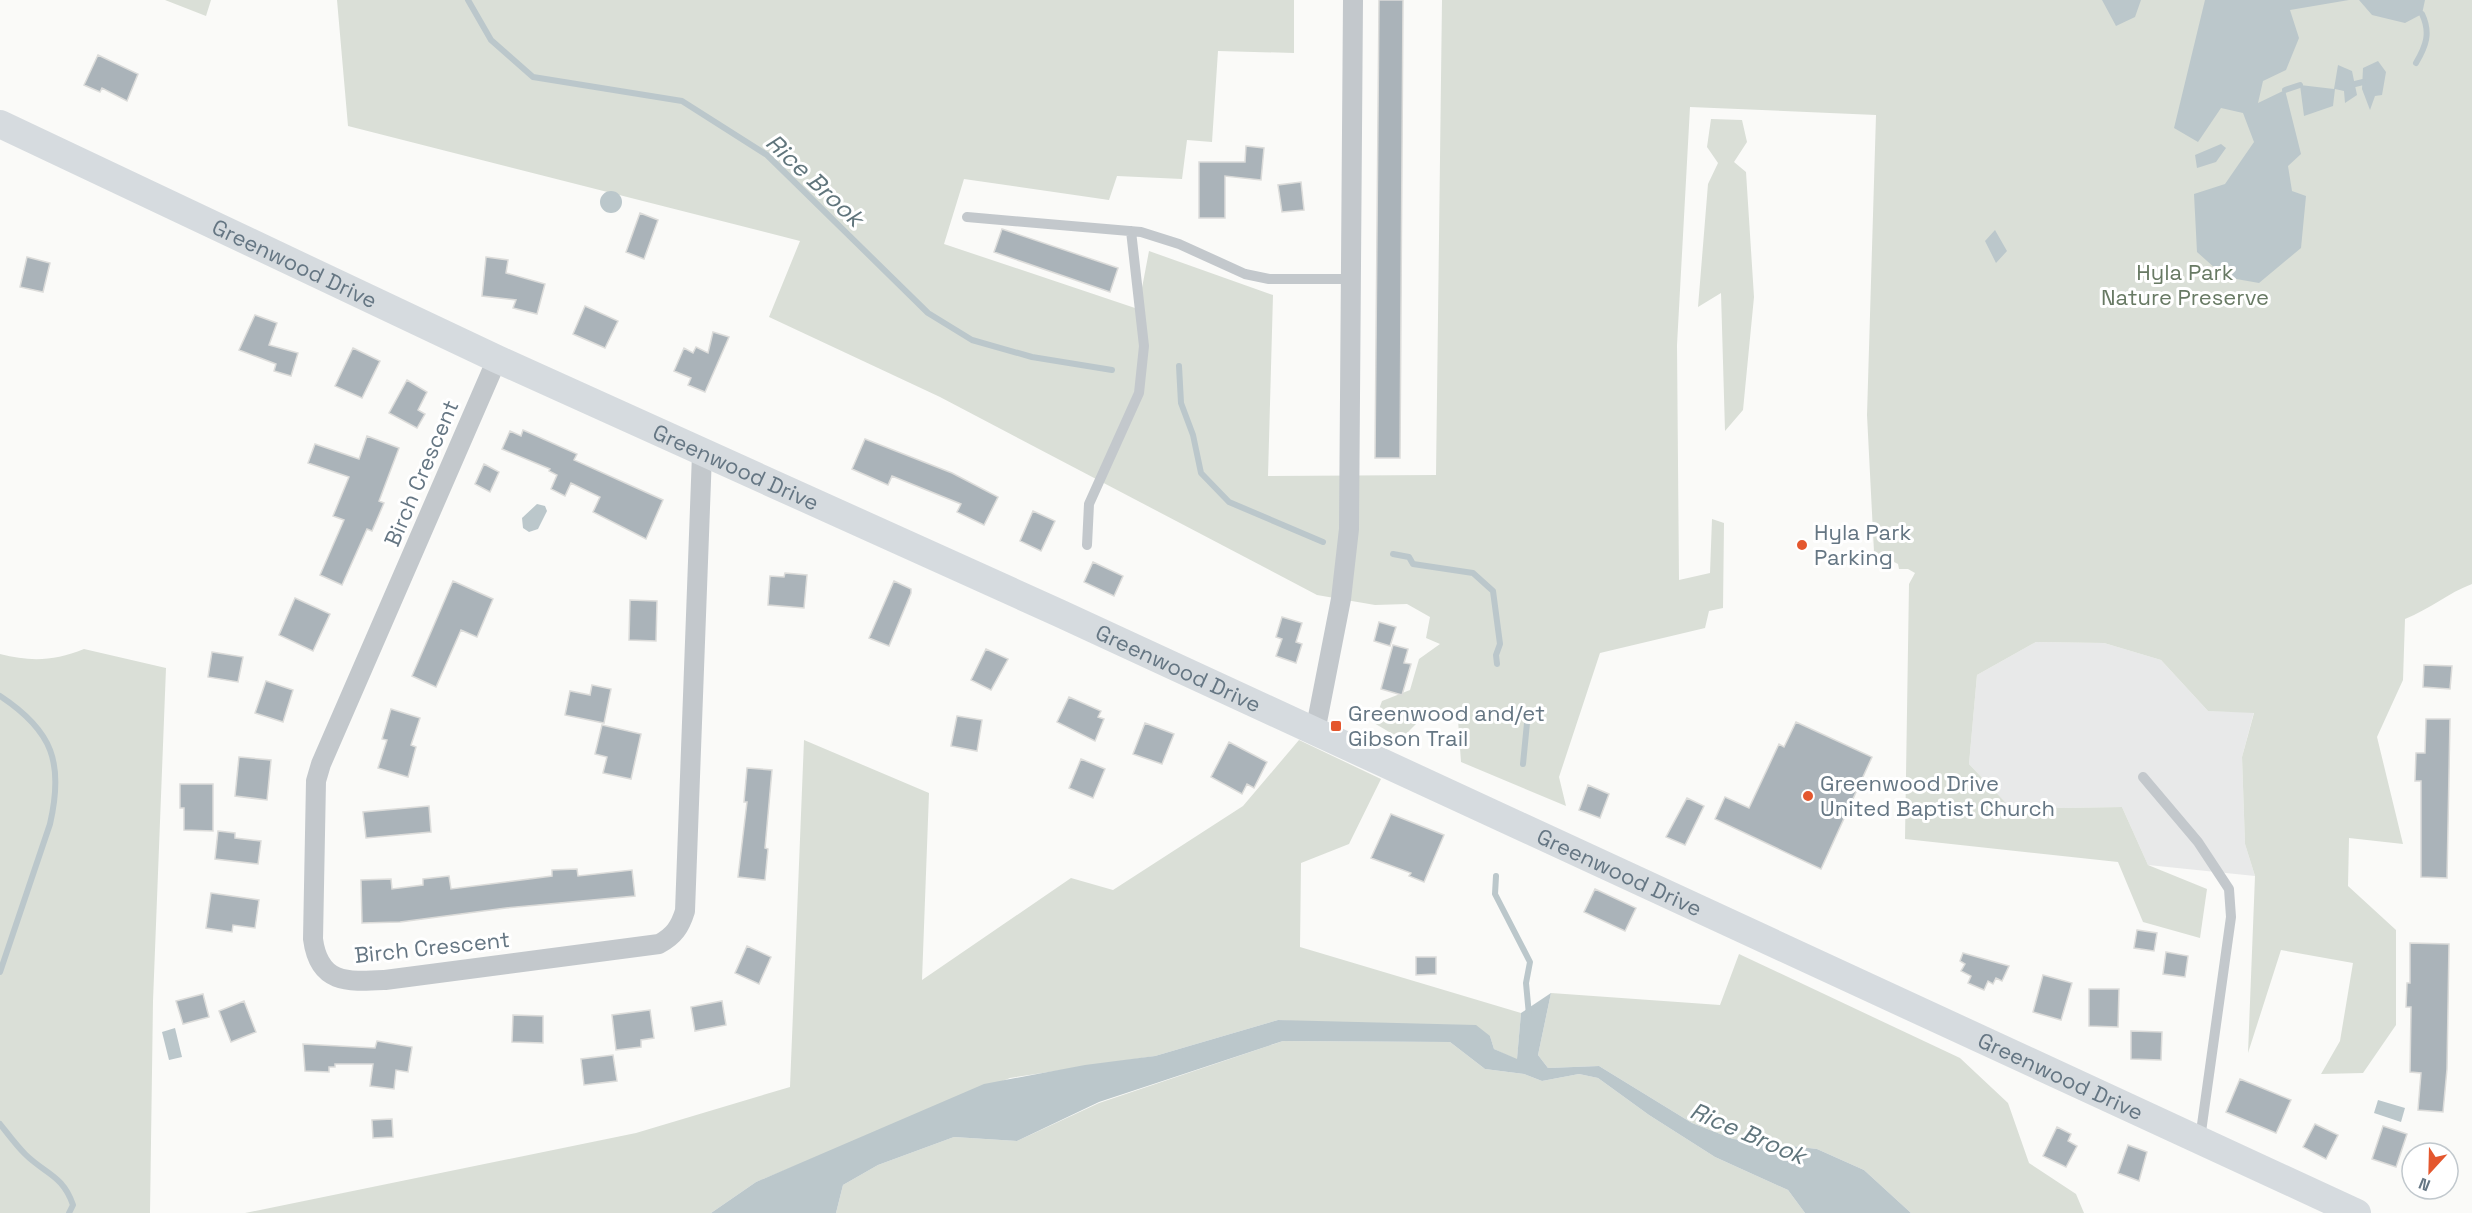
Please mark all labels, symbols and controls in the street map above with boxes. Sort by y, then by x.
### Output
water label: Rice Brook [760,127,873,235]
street label: Greenwood Drive [208,212,382,314]
park label: Hyla Park Nature Preserve [2101,258,2269,311]
street label: Birch Crescent [378,396,464,550]
street label: Greenwood Drive [649,417,823,517]
place label: Hyla Park Parking [1814,518,1912,571]
marker: Hyla Park Parking [1795,538,1809,552]
street label: Greenwood Drive [1091,618,1266,718]
place label: Greenwood and/et Gibson Trail [1348,699,1545,752]
marker: Greenwood and/et Gibson Trail [1329,719,1343,733]
place label: Greenwood Drive United Baptist Church [1820,769,2055,822]
marker: Greenwood Drive United Baptist Church [1801,789,1815,803]
street label: Greenwood Drive [1532,822,1707,922]
street label: Birch Crescent [353,925,511,969]
street label: Greenwood Drive [1974,1026,2148,1126]
water label: Rice Brook [1685,1095,1813,1172]
north arrow [2400,1141,2460,1201]
text: N [2416,1173,2433,1196]

